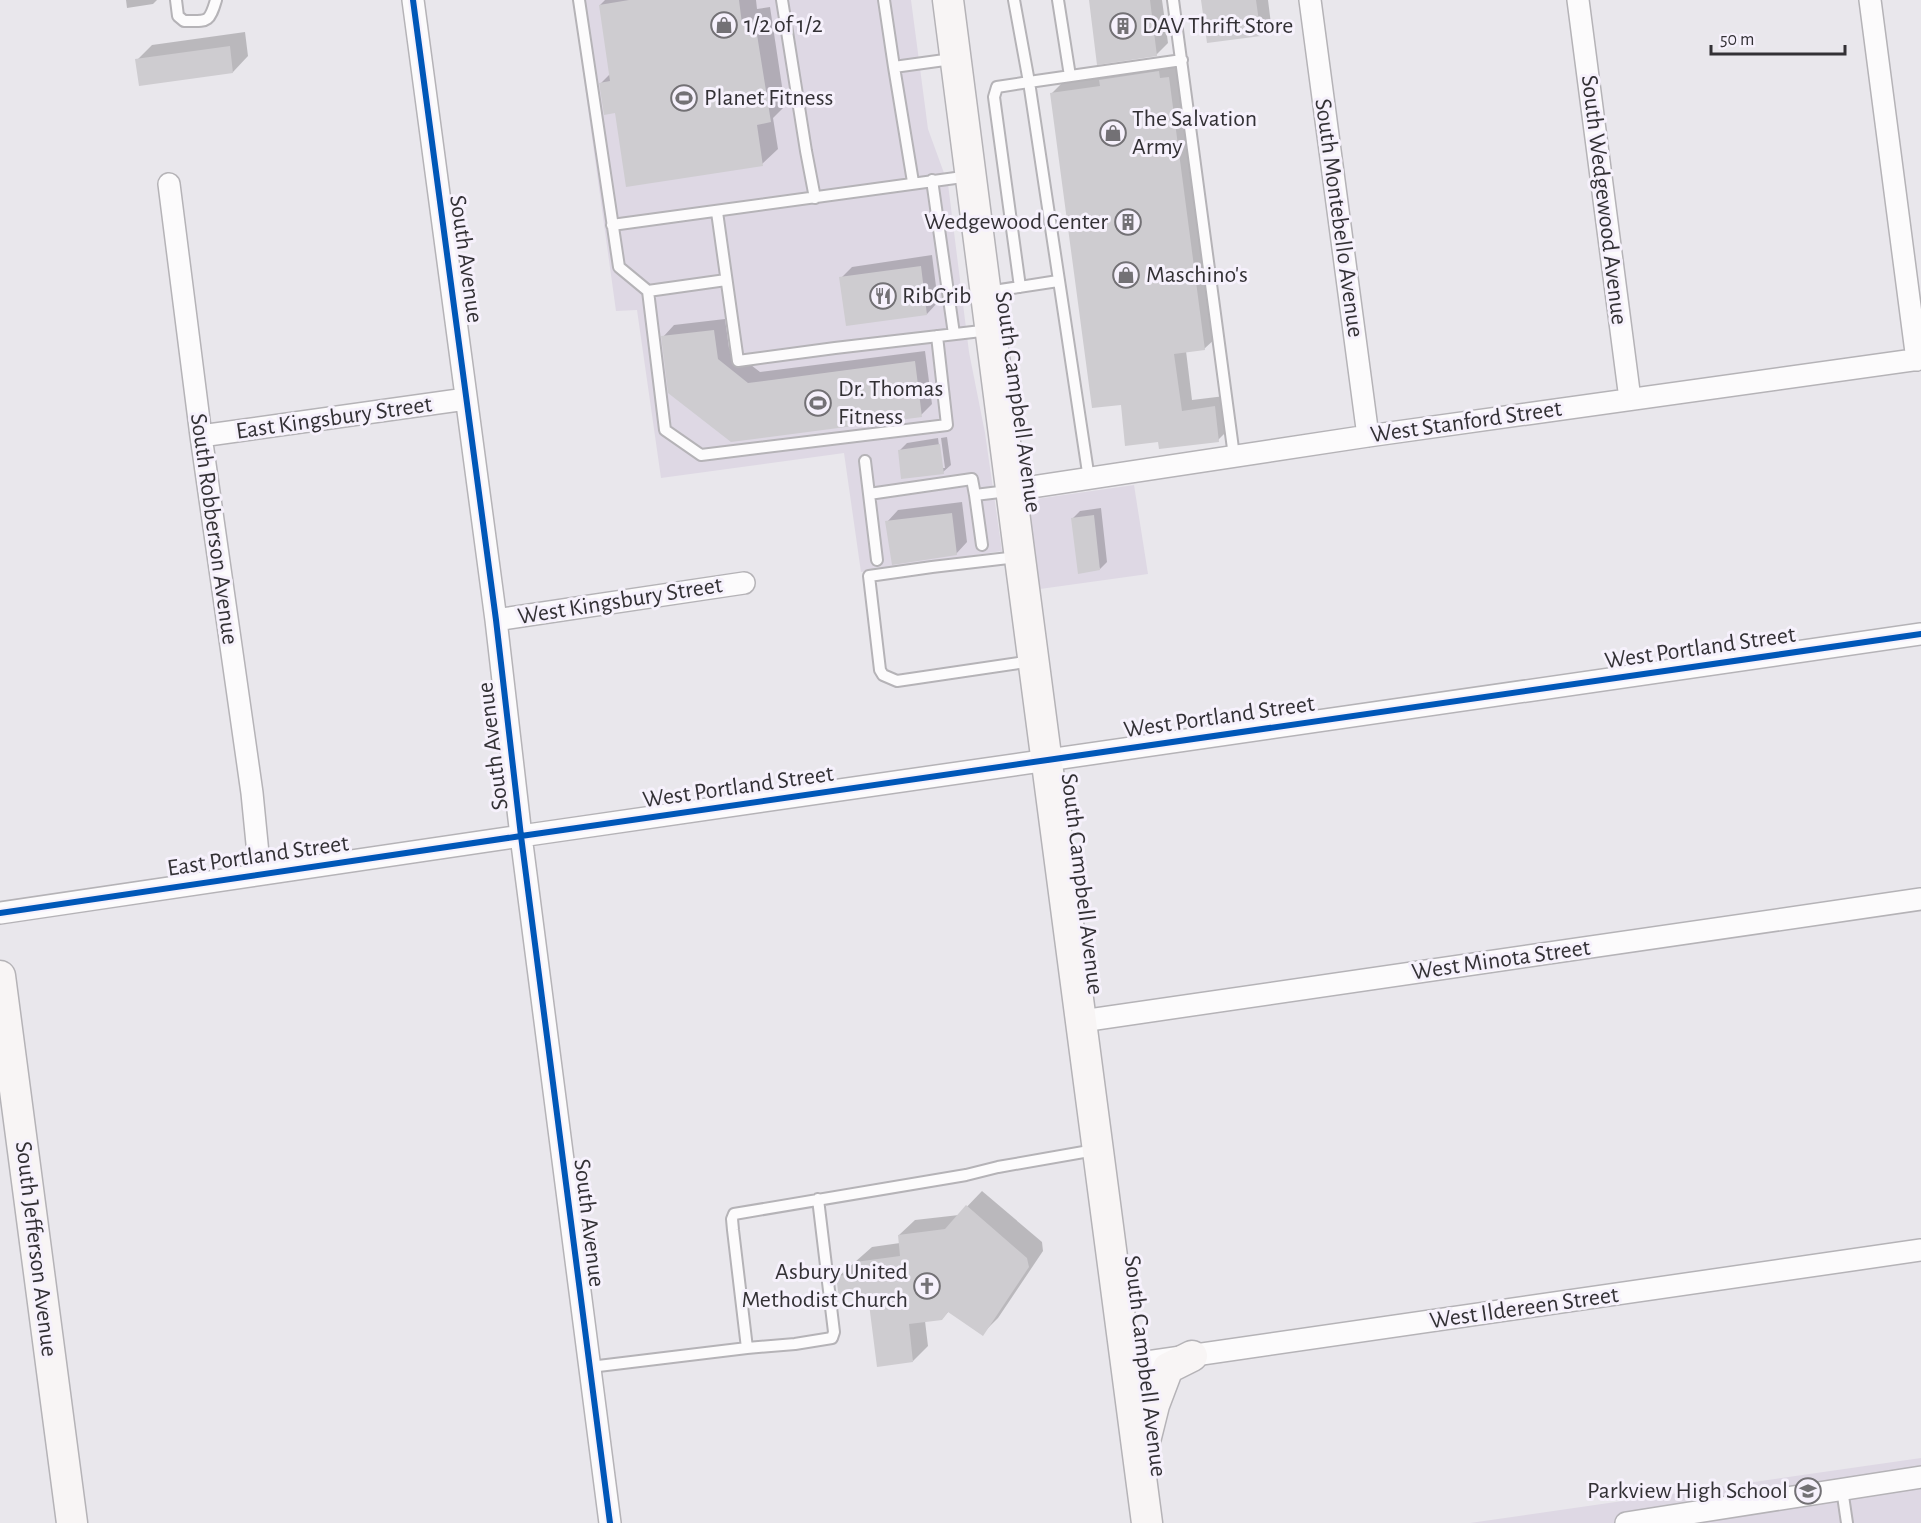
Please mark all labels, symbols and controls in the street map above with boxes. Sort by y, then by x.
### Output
shop icon: 1/2 of 1/2 [709,10,739,40]
building icon: DAV Thrift Store [1108,11,1138,41]
place label: 1/2 of 1/2 [744,13,823,37]
place label: DAV Thrift Store [1142,14,1293,38]
scale bar [1711,18,1844,56]
text: 50 m [1720,31,1754,49]
street label: South Wedgewood Avenue [1577,74,1631,326]
sports icon: Planet Fitness [669,83,699,113]
place label: Planet Fitness [704,86,833,110]
street label: South Montebello Avenue [1310,97,1368,339]
place label: The Salvation Army [1132,107,1257,159]
shop icon: The Salvation Army [1098,118,1128,148]
street label: South Avenue [445,193,487,325]
building icon: Wedgewood Center [1113,207,1143,237]
place label: Wedgewood Center [924,210,1108,234]
shop icon: Maschino's [1111,260,1141,290]
place label: Maschino's [1146,263,1248,287]
restaurant icon: RibCrib [868,281,898,311]
place label: RibCrib [902,284,971,308]
street label: South Campbell Avenue [991,290,1045,514]
place label: Dr. Thomas Fitness [838,377,943,429]
sports icon: Dr. Thomas Fitness [803,388,833,418]
street label: East Kingsbury Street [234,392,434,444]
street label: West Stanford Street [1369,397,1564,447]
street label: South Robberson Avenue [186,412,242,646]
street label: West Kingsbury Street [516,573,724,629]
street label: West Portland Street [1603,623,1797,673]
street label: South Avenue [473,681,513,811]
street label: West Portland Street [1122,692,1316,742]
street label: West Portland Street [641,762,835,812]
street label: South Campbell Avenue [1057,772,1107,996]
street label: East Portland Street [166,831,351,881]
street label: West Minota Street [1410,936,1592,984]
street label: South Jefferson Avenue [11,1140,61,1358]
street label: South Avenue [569,1158,609,1288]
street label: South Campbell Avenue [1120,1254,1170,1478]
place label: Asbury United Methodist Church [741,1260,908,1312]
church icon: Asbury United Methodist Church [912,1271,942,1301]
street label: West Ildereen Street [1428,1283,1620,1333]
school or university icon: Parkview High School [1793,1476,1823,1506]
place label: Parkview High School [1587,1479,1788,1503]

